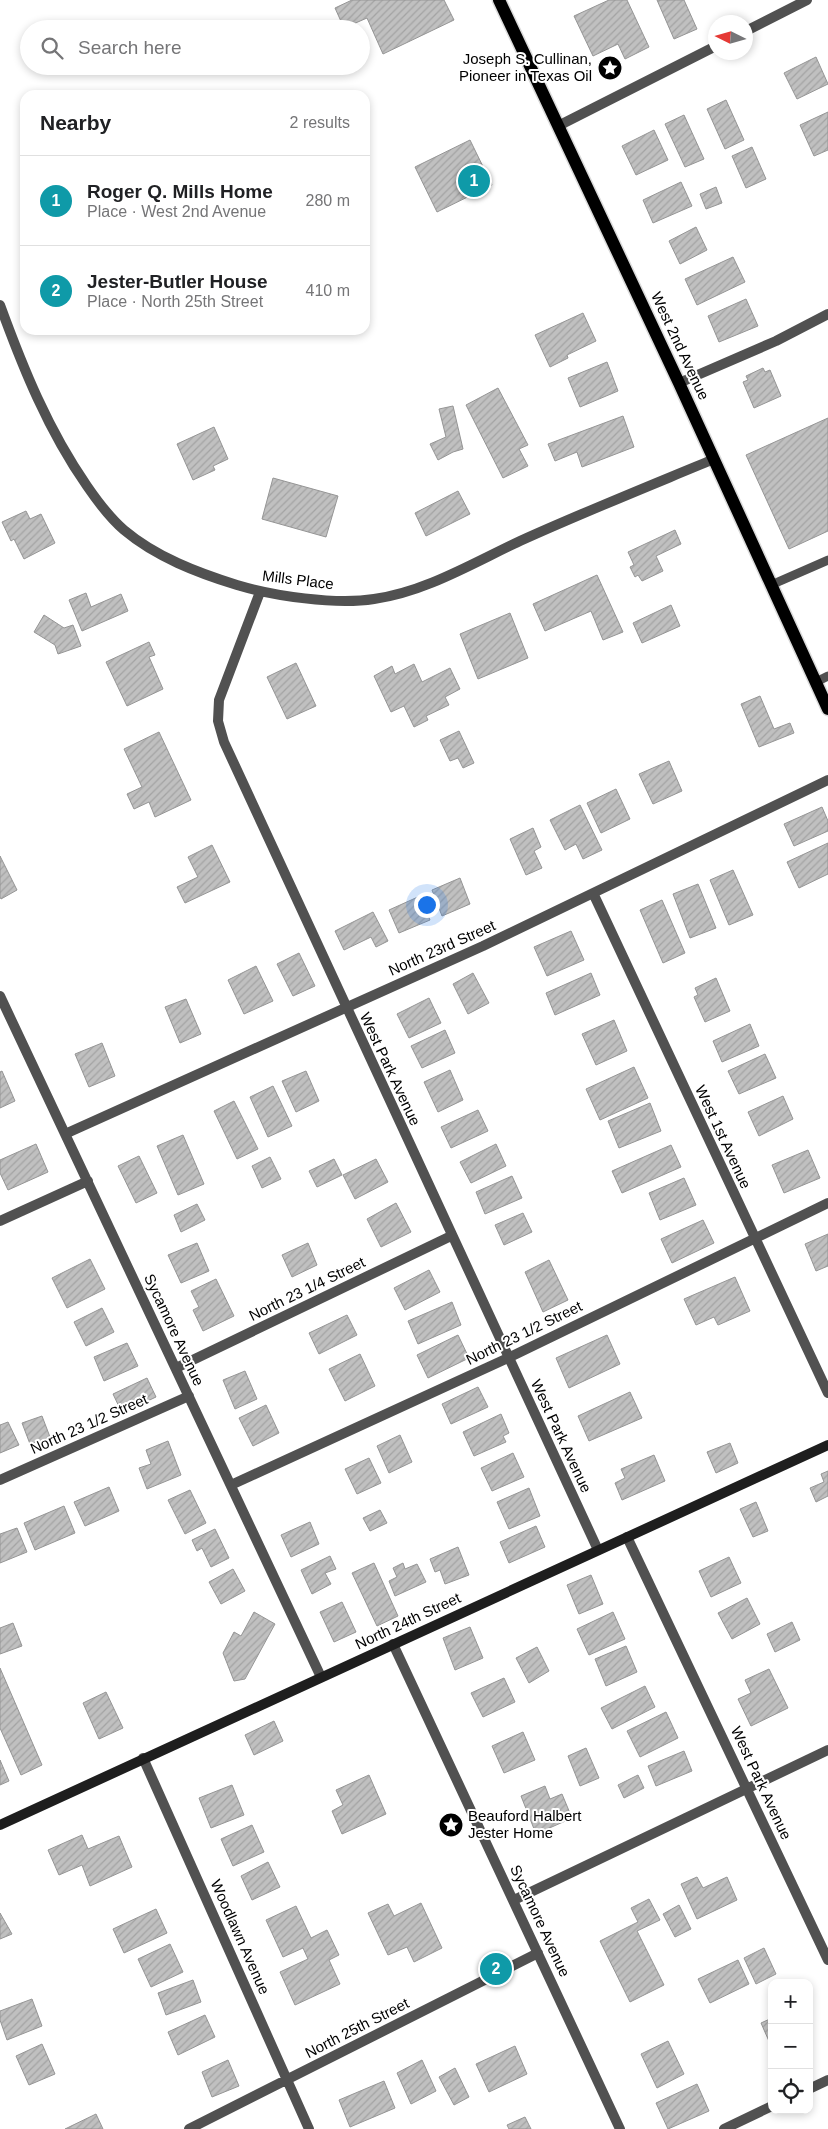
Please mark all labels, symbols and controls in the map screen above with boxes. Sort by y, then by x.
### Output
north arrow [708,15,753,60]
search box [20,20,370,75]
icon: search [38,34,66,62]
text: Search here [78,37,182,58]
place label: Joseph S. Cullinan, Pioneer in Texas Oil [459,50,592,84]
place icon: Joseph S. Cullinan, Pioneer in Texas Oil [597,55,623,81]
text: Nearby [40,111,111,134]
text: 2 results [290,114,350,131]
pin: 1 [458,162,490,200]
text: Roger Q. Mills Home [87,181,273,202]
text: 1 [52,192,60,209]
text: 280 m [306,192,350,209]
text: Place · West 2nd Avenue [87,203,266,220]
text: Jester-Butler House [87,271,268,292]
text: 2 [52,282,60,299]
text: 410 m [306,282,350,299]
street label: West 2nd Avenue [648,289,713,402]
text: Place · North 25th Street [87,293,263,310]
street label: Mills Place [261,567,335,592]
your location [414,892,440,918]
street label: North 23rd Street [386,916,499,979]
street label: West Park Avenue [357,1010,424,1128]
street label: West 1st Avenue [692,1082,755,1191]
street label: North 23 1/4 Street [246,1253,368,1324]
street label: Sycamore Avenue [141,1271,208,1388]
street label: North 23 1/2 Street [463,1297,585,1368]
street label: West Park Avenue [528,1377,595,1495]
street label: North 23 1/2 Street [27,1390,151,1457]
street label: North 24th Street [352,1588,464,1652]
street label: West Park Avenue [728,1724,795,1842]
place label: Beauford Halbert Jester Home [468,1807,582,1841]
place icon: Beauford Halbert Jester Home [438,1812,464,1838]
street label: Sycamore Avenue [507,1862,574,1979]
street label: Woodlawn Avenue [208,1877,273,1997]
pin: 2 [480,1950,512,1988]
map controls [768,1979,813,2114]
button: + [768,1979,813,2024]
street label: North 25th Street [302,1994,412,2061]
button: − [768,2024,813,2069]
button: locate [768,2069,813,2114]

